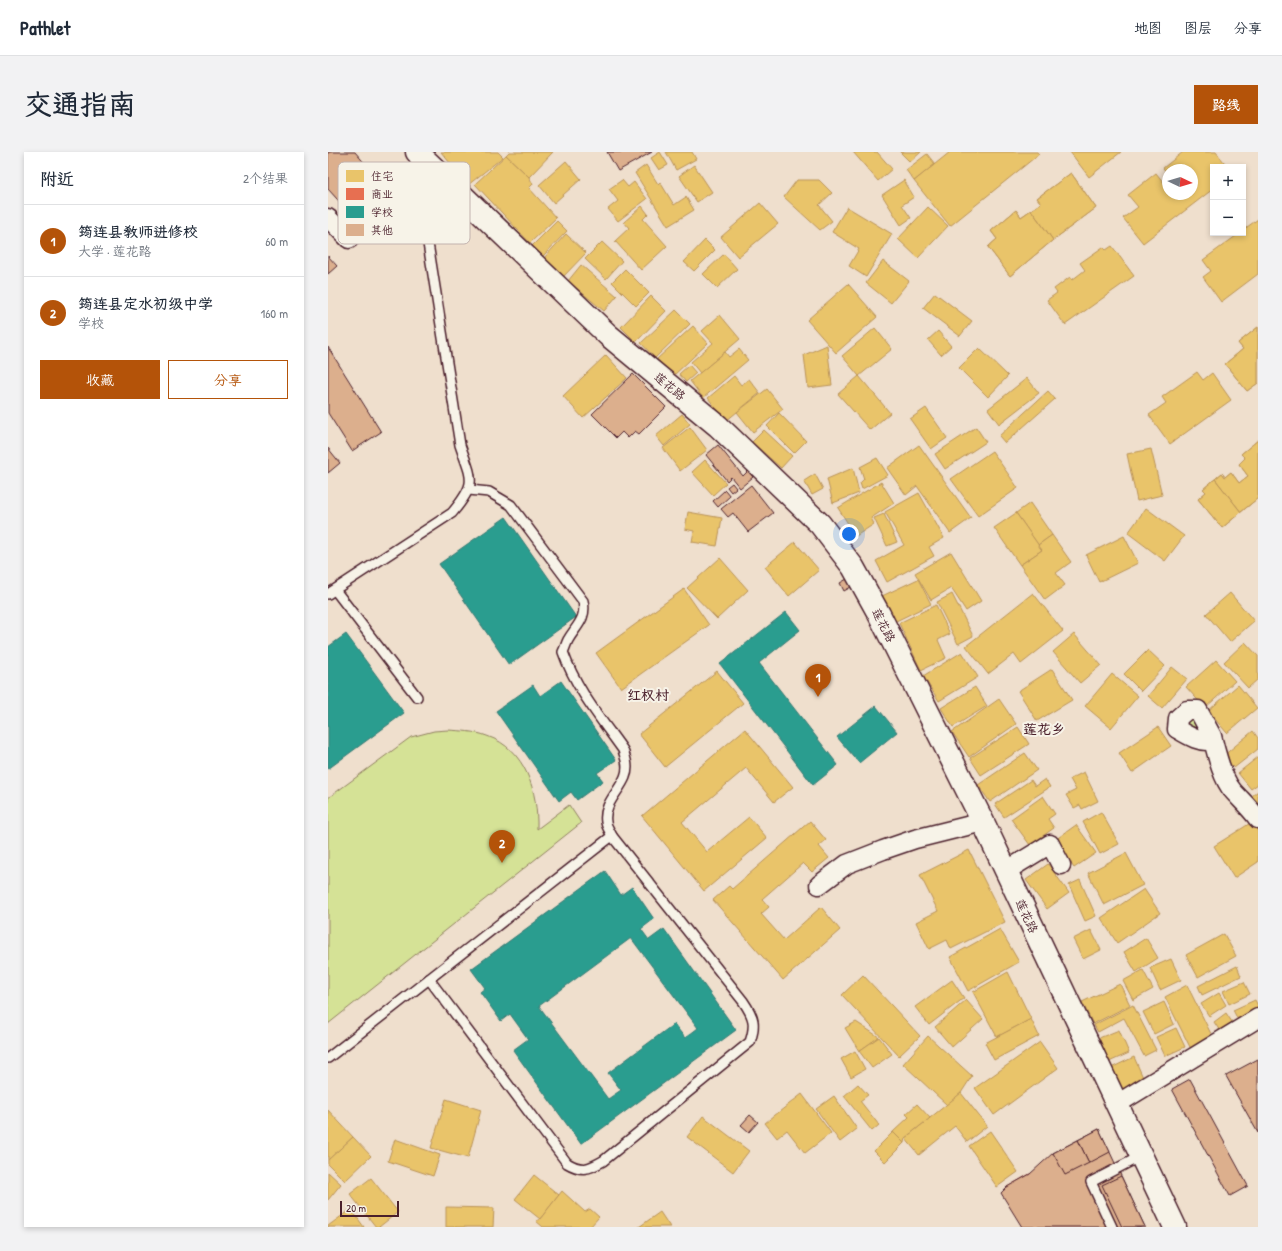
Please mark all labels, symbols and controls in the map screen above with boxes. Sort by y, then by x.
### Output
text: Pathlet [20,15,70,41]
text: 地图 [1134,18,1162,37]
text: 图层 [1184,18,1212,37]
text: 分享 [1234,18,1262,37]
text: 交通指南 [24,85,136,123]
button: 路线 [1194,85,1258,124]
legend [338,162,470,244]
north arrow [1162,164,1198,200]
map controls [1210,164,1246,236]
button: + [1210,164,1246,200]
text: 附近 [40,167,74,190]
text: 2个结果 [243,169,288,187]
text: 住宅 [371,169,393,183]
text: 商业 [371,187,393,201]
button: − [1210,200,1246,236]
text: 学校 [371,205,393,219]
text: 筠连县教师进修校 [78,221,198,242]
text: 其他 [371,223,393,237]
text: 1 [51,232,55,250]
text: 60 m [265,232,288,250]
text: 大学 · 莲花路 [78,242,152,260]
text: 筠连县定水初级中学 [78,293,213,314]
text: 2 [50,304,56,322]
text: 160 m [260,304,288,322]
text: 学校 [78,314,104,332]
button: 收藏 [40,360,160,399]
button: 分享 [168,360,288,399]
street label: 莲花路 [651,368,689,404]
your location [839,524,859,544]
street label: 莲花路 [868,605,900,645]
pin: 1 [805,664,831,697]
district label: 红权村 [627,685,669,704]
district label: 莲花乡 [1023,719,1065,738]
pin: 2 [489,830,515,863]
street label: 莲花路 [1012,896,1042,936]
scale bar [340,1199,399,1218]
text: 20 m [346,1201,366,1215]

